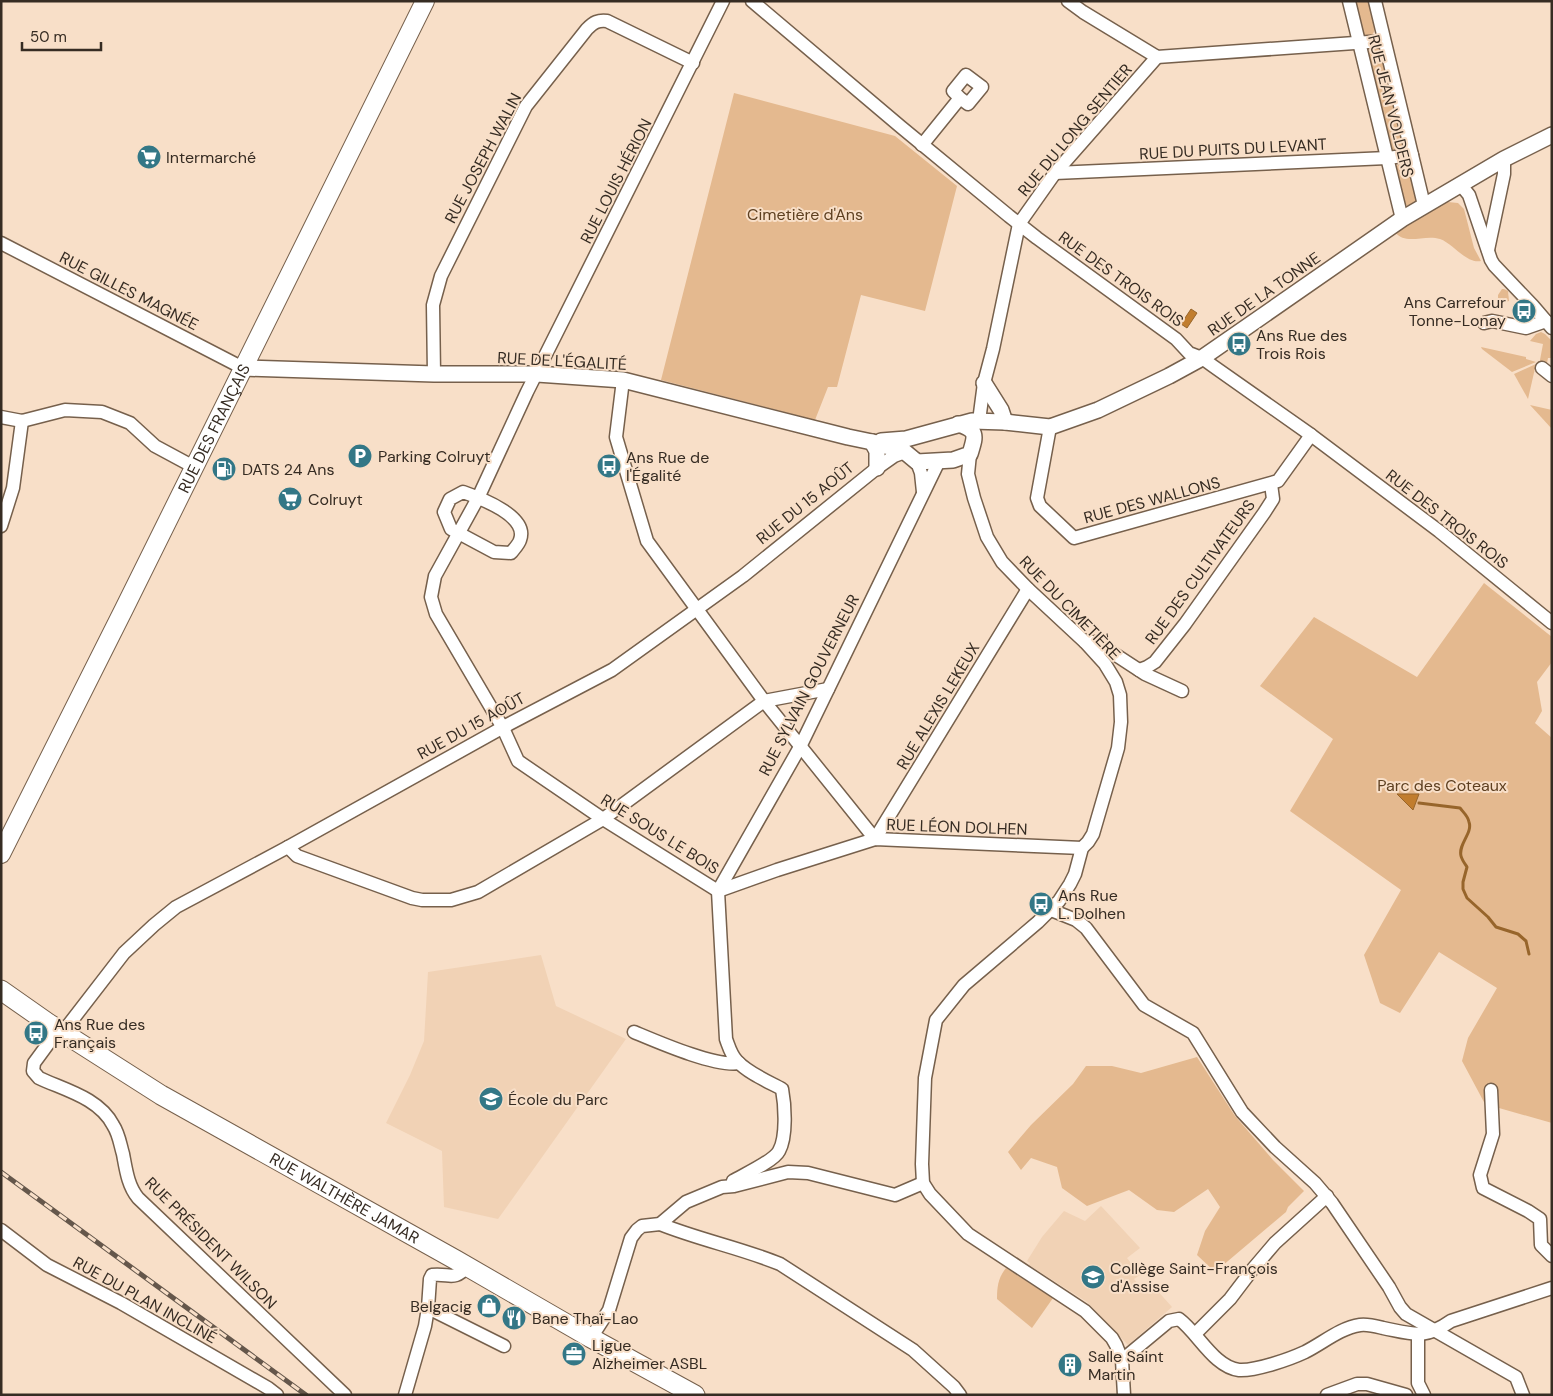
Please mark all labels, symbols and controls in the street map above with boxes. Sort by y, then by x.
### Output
scale bar [22,20,101,52]
text: 50 m [30,27,67,47]
street label: RUE JEAN VOLDERS [1363,33,1419,179]
street label: RUE DU LONG SENTIER [1013,59,1137,201]
street label: RUE JOSEPH WALIN [440,89,526,227]
street label: RUE LOUIS HÉRION [575,115,657,247]
street label: RUE DU PUITS DU LEVANT [1139,134,1327,164]
supermarket icon: Intermarché [136,144,162,170]
place label: Intermarché [166,147,256,168]
park label: Cimetière d'Ans [747,204,863,225]
street label: RUE DES TROIS ROIS [1054,226,1188,332]
street label: RUE GILLES MAGNÉE [56,247,202,335]
street label: RUE DE LA TONNE [1204,247,1324,341]
place label: Ans Carrefour Tonne-Lonay [1403,292,1506,331]
bus stop icon: Ans Carrefour Tonne-Lonay [1511,298,1537,324]
place label: Ans Rue des Trois Rois [1256,325,1347,364]
bus stop icon: Ans Rue des Trois Rois [1226,331,1252,357]
street label: RUE DE L'ÉGALITÉ [497,347,627,375]
street label: RUE DES FRANÇAIS [173,360,254,496]
parking icon: Parking Colruyt [347,443,373,469]
place label: Parking Colruyt [378,446,491,467]
place label: Ans Rue de l'Égalité [626,447,709,486]
bus stop icon: Ans Rue de l'Égalité [596,453,622,479]
fuel station icon: DATS 24 Ans [211,456,237,482]
street label: RUE DU 15 AOÛT [752,457,858,549]
place label: DATS 24 Ans [242,459,335,480]
street label: RUE DES TROIS ROIS [1381,465,1513,573]
street label: RUE DES WALLONS [1081,472,1223,528]
supermarket icon: Colruyt [277,486,303,512]
place label: Colruyt [308,489,363,510]
street label: RUE DES CULTIVATEURS [1140,495,1260,649]
street label: RUE DU CIMETIÈRE [1015,551,1125,665]
street label: RUE SYLVAIN GOUVERNEUR [754,591,864,779]
street label: RUE ALEXIS LEKEUX [892,638,984,773]
street label: RUE DU 15 AOÛT [413,688,529,764]
park label: Parc des Coteaux [1377,775,1507,796]
street label: RUE SOUS LE BOIS [597,789,723,879]
street label: RUE LÉON DOLHEN [886,814,1028,840]
place label: Ans Rue L. Dolhen [1058,885,1125,924]
bus stop icon: Ans Rue L. Dolhen [1028,891,1054,917]
place label: Ans Rue des Français [54,1014,145,1053]
bus stop icon: Ans Rue des Français [23,1020,49,1046]
school or university icon: École du Parc [478,1086,504,1112]
place label: École du Parc [508,1089,608,1110]
street label: RUE WALTHÈRE JAMAR [266,1148,423,1248]
street label: RUE PRÉSIDENT WILSON [141,1173,281,1313]
street label: RUE DU PLAN INCLINÉ [69,1252,221,1348]
place label: Collège Saint-François d'Assise [1110,1258,1278,1297]
school or university icon: Collège Saint-François d'Assise [1080,1264,1106,1290]
shop icon: Belgacig [476,1293,502,1319]
place label: Belgacig [410,1296,472,1317]
restaurant icon: Bane Thaï-Lao [501,1305,527,1331]
place label: Bane Thaï-Lao [532,1308,639,1329]
place label: Ligue Alzheimer ASBL [592,1335,707,1374]
office icon: Ligue Alzheimer ASBL [561,1341,587,1367]
place label: Salle Saint Martin [1088,1346,1164,1385]
building icon: Salle Saint Martin [1057,1352,1083,1378]

